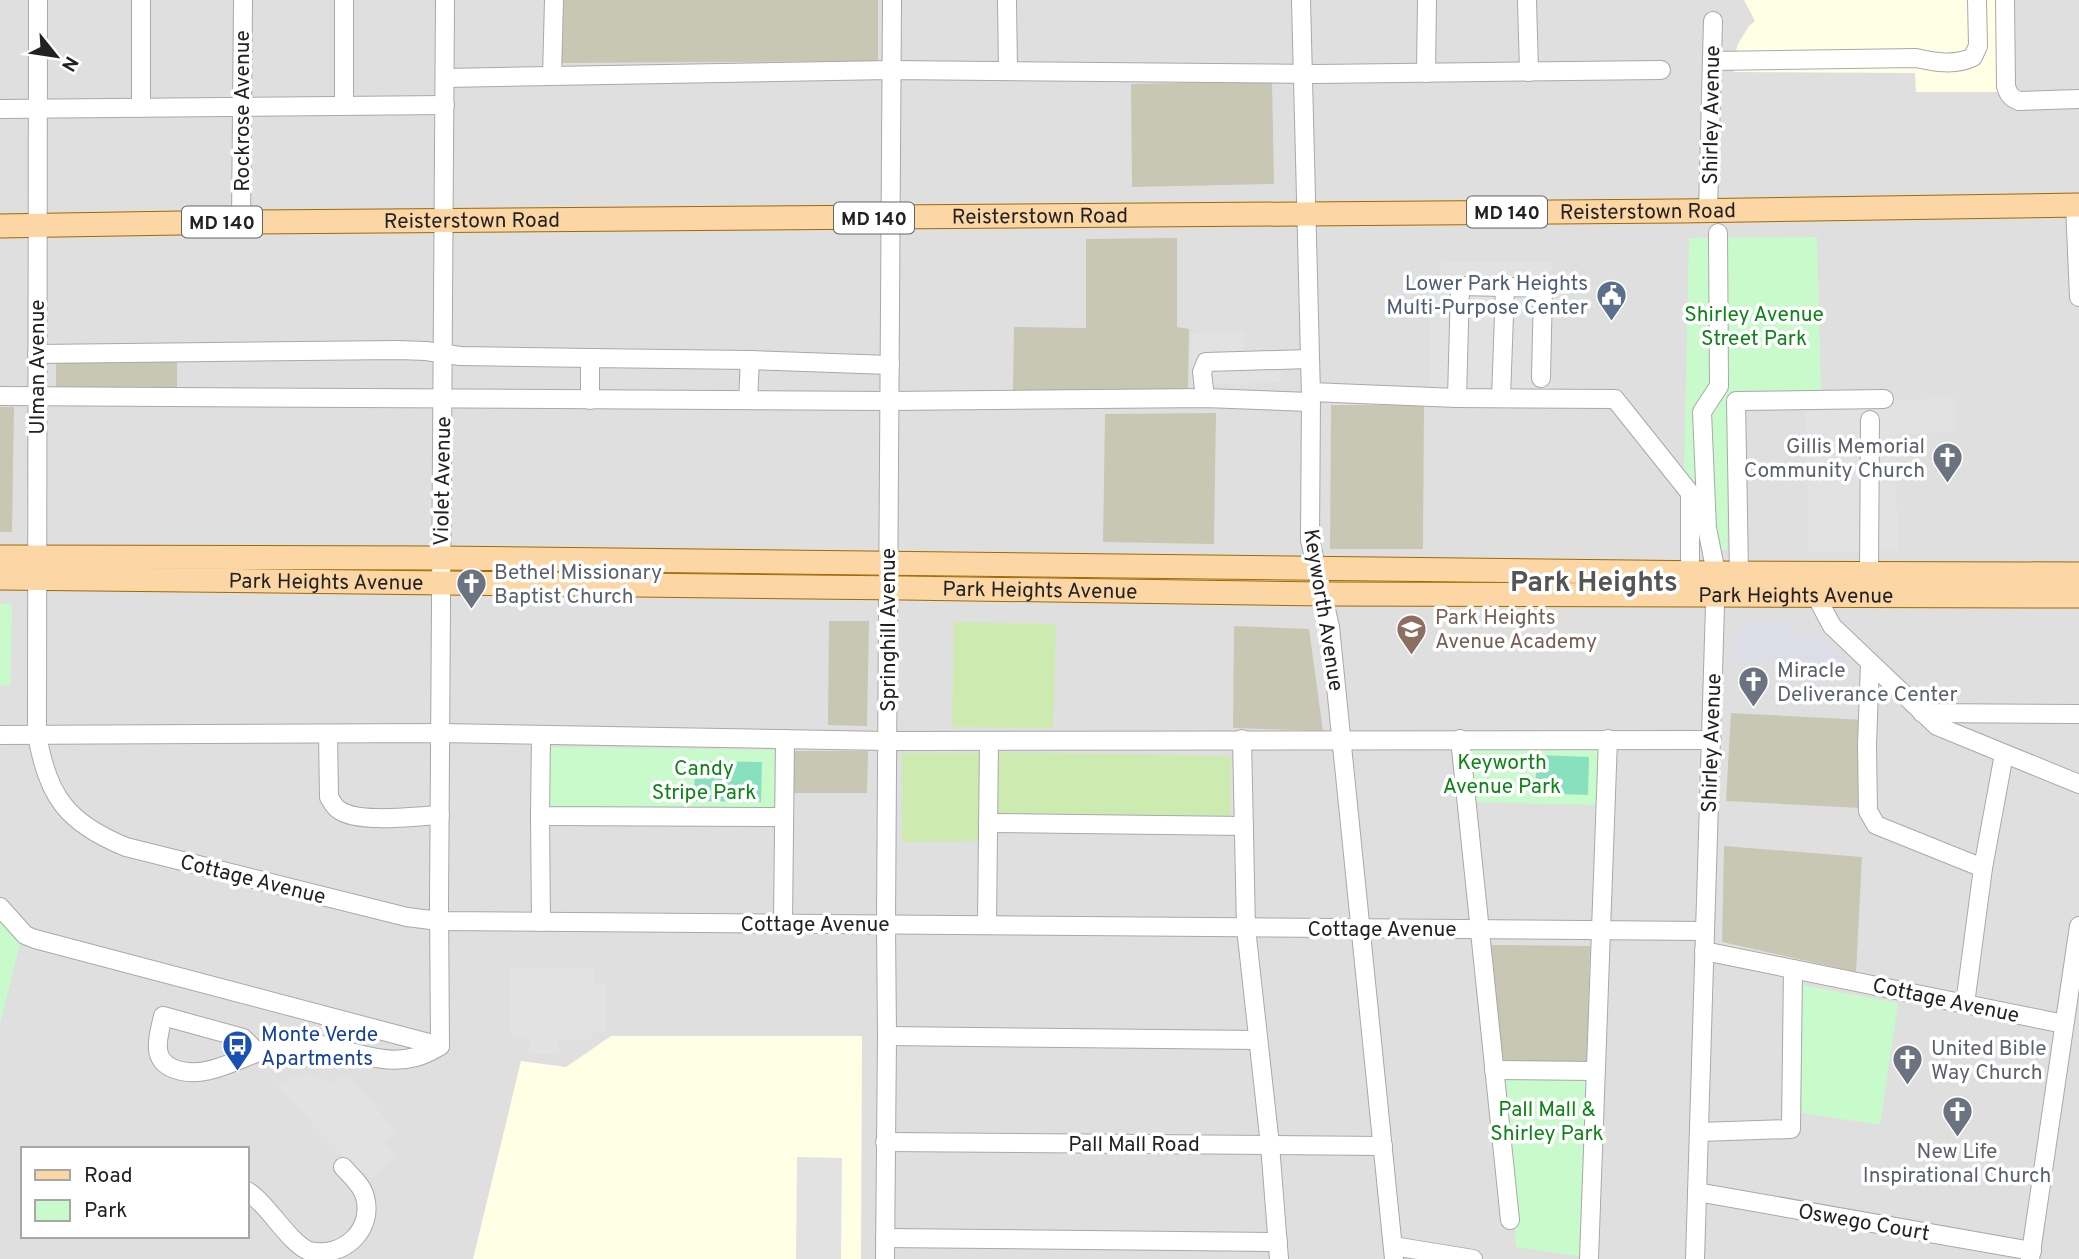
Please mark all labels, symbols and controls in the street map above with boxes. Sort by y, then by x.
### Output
north arrow [21,21,91,91]
street label: Rockrose Avenue [230,30,257,192]
street label: Shirley Avenue [1698,45,1727,185]
text: N [55,52,83,75]
road number: MD 140 [1467,196,1547,228]
street label: Reisterstown Road [1560,198,1736,227]
road number: MD 140 [834,202,914,233]
street label: Reisterstown Road [952,203,1128,232]
road number: MD 140 [182,206,262,238]
street label: Reisterstown Road [384,208,560,236]
place label: Lower Park Heights Multi-Purpose Center [1386,271,1588,322]
public building icon: Lower Park Heights Multi-Purpose Center [1594,278,1628,322]
street label: Ulman Avenue [25,299,52,435]
park label: Shirley Avenue Street Park [1684,302,1824,353]
street label: Violet Avenue [429,416,458,546]
place label: Gillis Memorial Community Church [1744,434,1925,485]
church icon: Gillis Memorial Community Church [1931,441,1965,485]
street label: Keyworth Avenue [1296,527,1349,693]
street label: Springhill Avenue [876,548,903,712]
place label: Bethel Missionary Baptist Church [494,560,662,611]
district label: Park Heights [1510,566,1678,602]
church icon: Bethel Missionary Baptist Church [454,567,488,611]
street label: Park Heights Avenue [228,569,424,598]
street label: Park Heights Avenue [942,577,1138,606]
street label: Park Heights Avenue [1698,583,1893,611]
place label: Park Heights Avenue Academy [1435,605,1597,656]
school or university icon: Park Heights Avenue Academy [1395,612,1429,656]
place label: Miracle Deliverance Center [1777,658,1958,709]
church icon: Miracle Deliverance Center [1737,665,1771,709]
street label: Shirley Avenue [1697,673,1728,813]
park label: Keyworth Avenue Park [1443,750,1561,801]
park label: Candy Stripe Park [652,756,756,807]
street label: Cottage Avenue [177,849,328,912]
street label: Cottage Avenue [740,912,890,939]
street label: Cottage Avenue [1307,917,1457,944]
street label: Cottage Avenue [1870,973,2021,1030]
place label: Monte Verde Apartments [261,1022,378,1073]
bus stop icon: Monte Verde Apartments [221,1029,255,1073]
place label: United Bible Way Church [1931,1036,2046,1087]
church icon: United Bible Way Church [1891,1043,1925,1087]
church icon: New Life Inspirational Church [1940,1094,1974,1138]
park label: Pall Mall & Shirley Park [1490,1097,1604,1148]
street label: Pall Mall Road [1068,1132,1200,1159]
place label: New Life Inspirational Church [1863,1139,2051,1190]
legend [21,1147,248,1238]
text: Road [84,1163,133,1190]
text: Park [84,1198,127,1225]
street label: Oswego Court [1796,1199,1932,1248]

